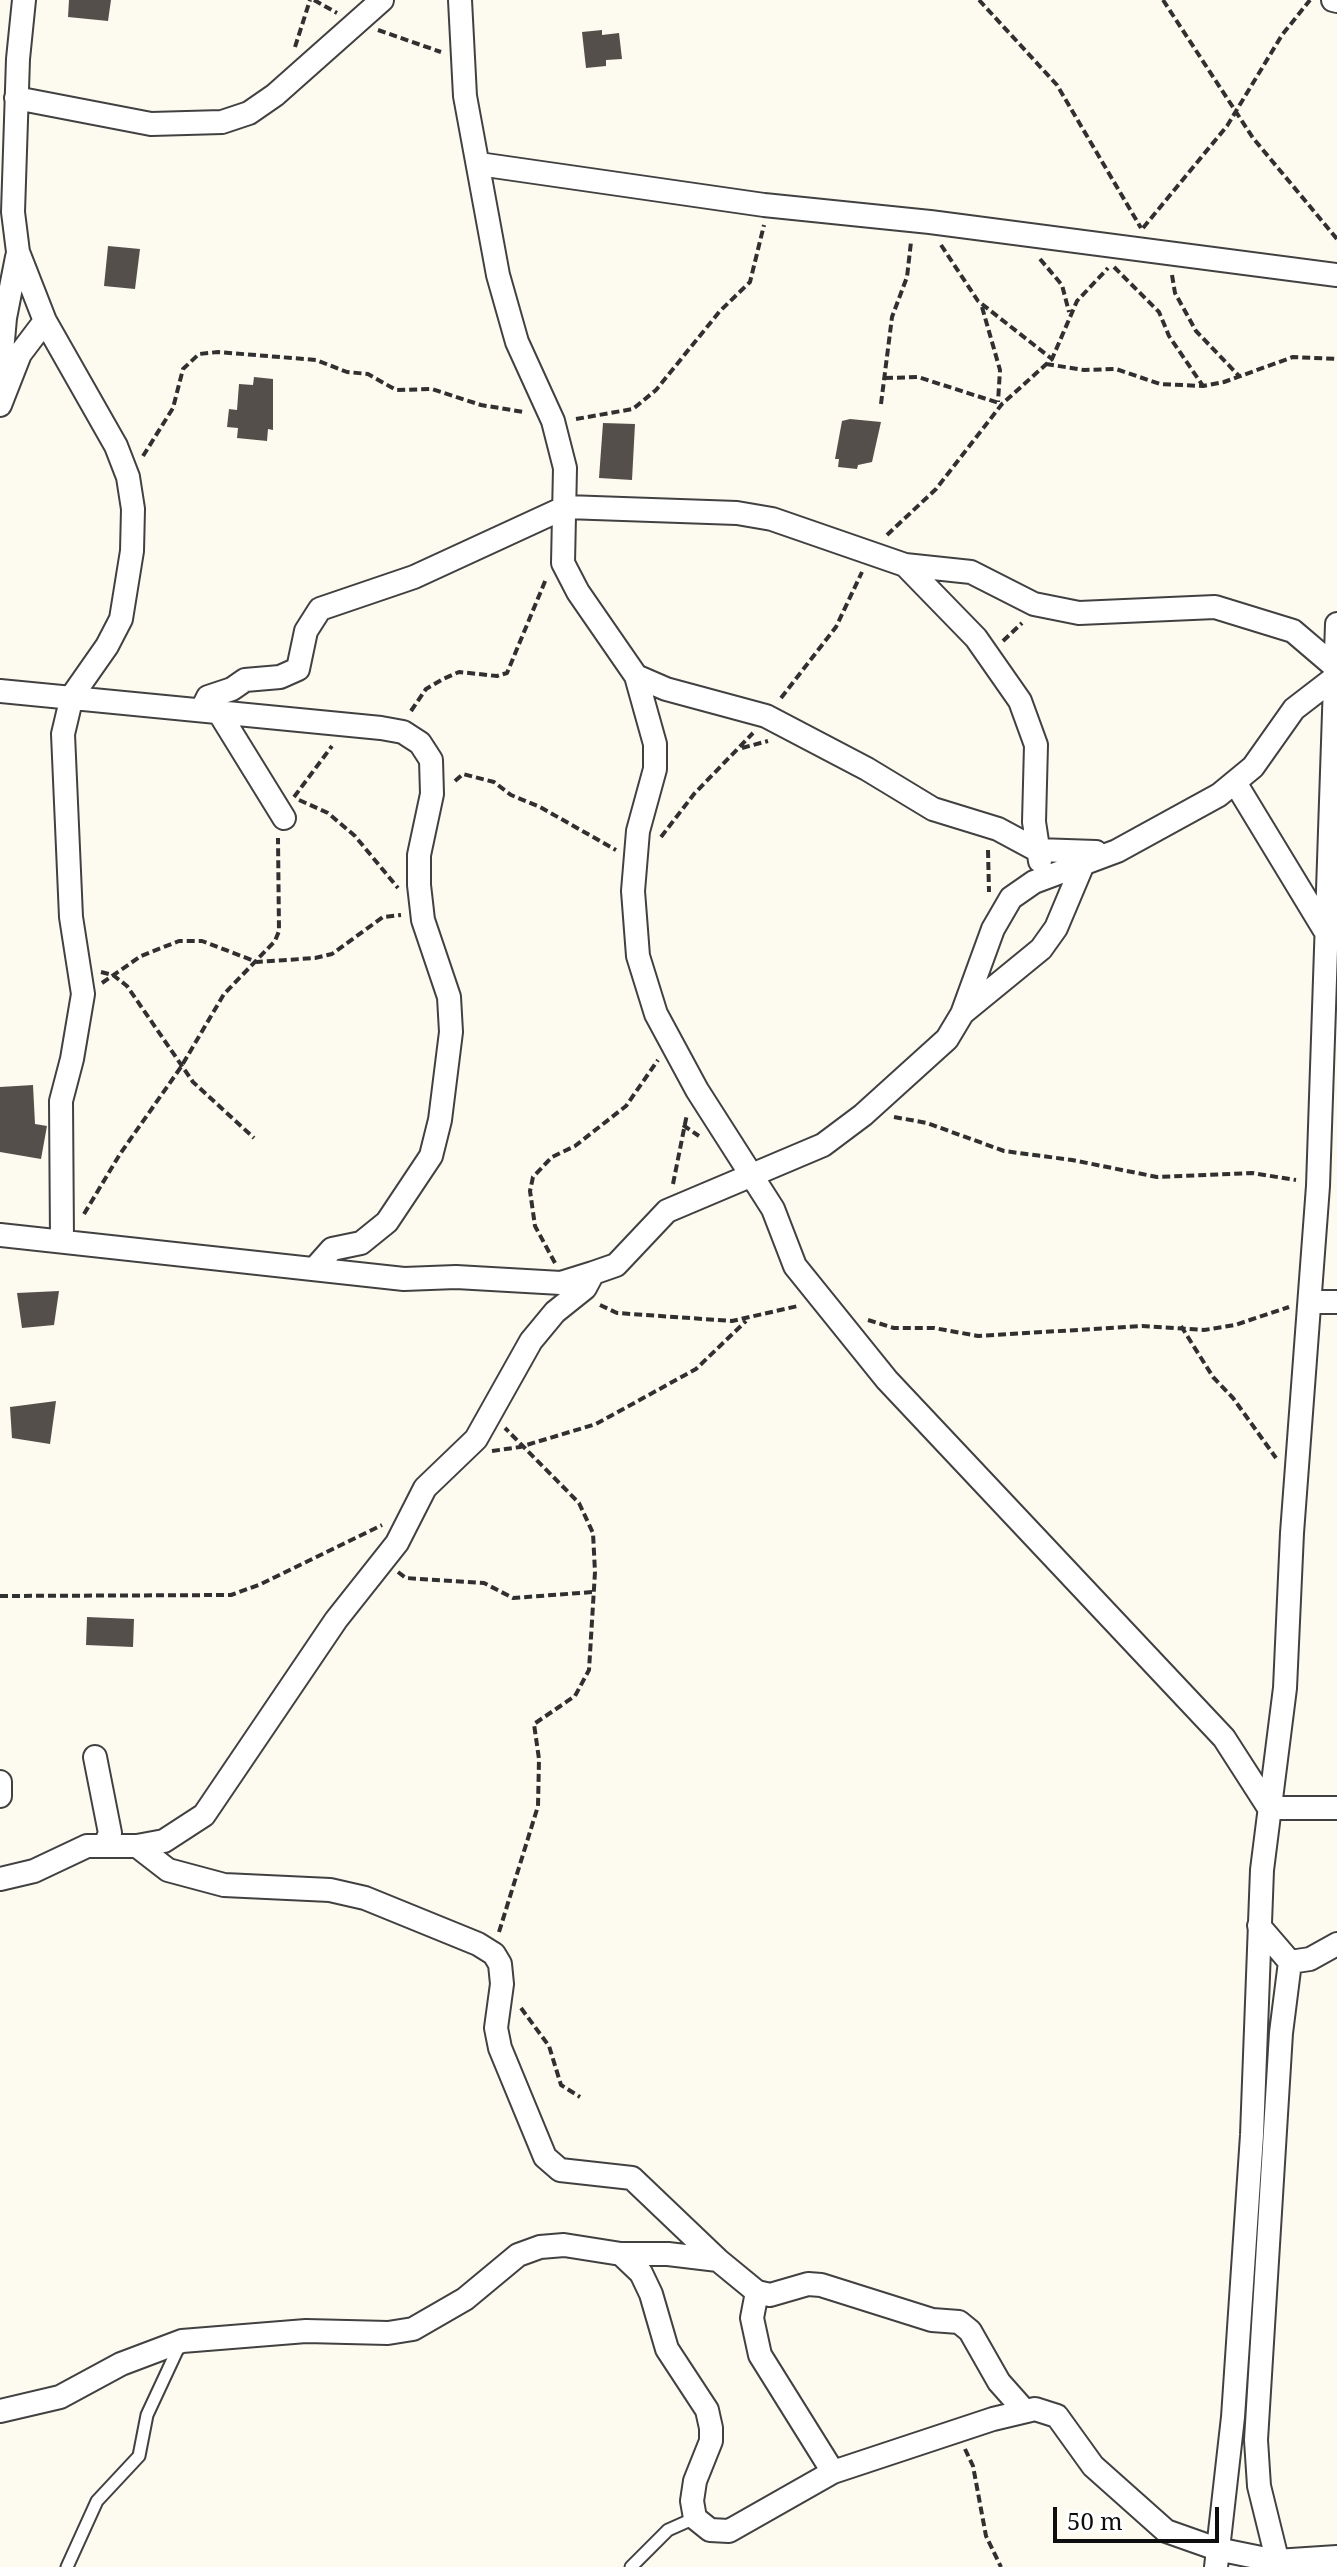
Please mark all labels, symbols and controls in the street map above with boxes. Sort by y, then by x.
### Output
scale bar [1057,2491,1223,2541]
text: 50 m [1067,2504,1123,2537]

